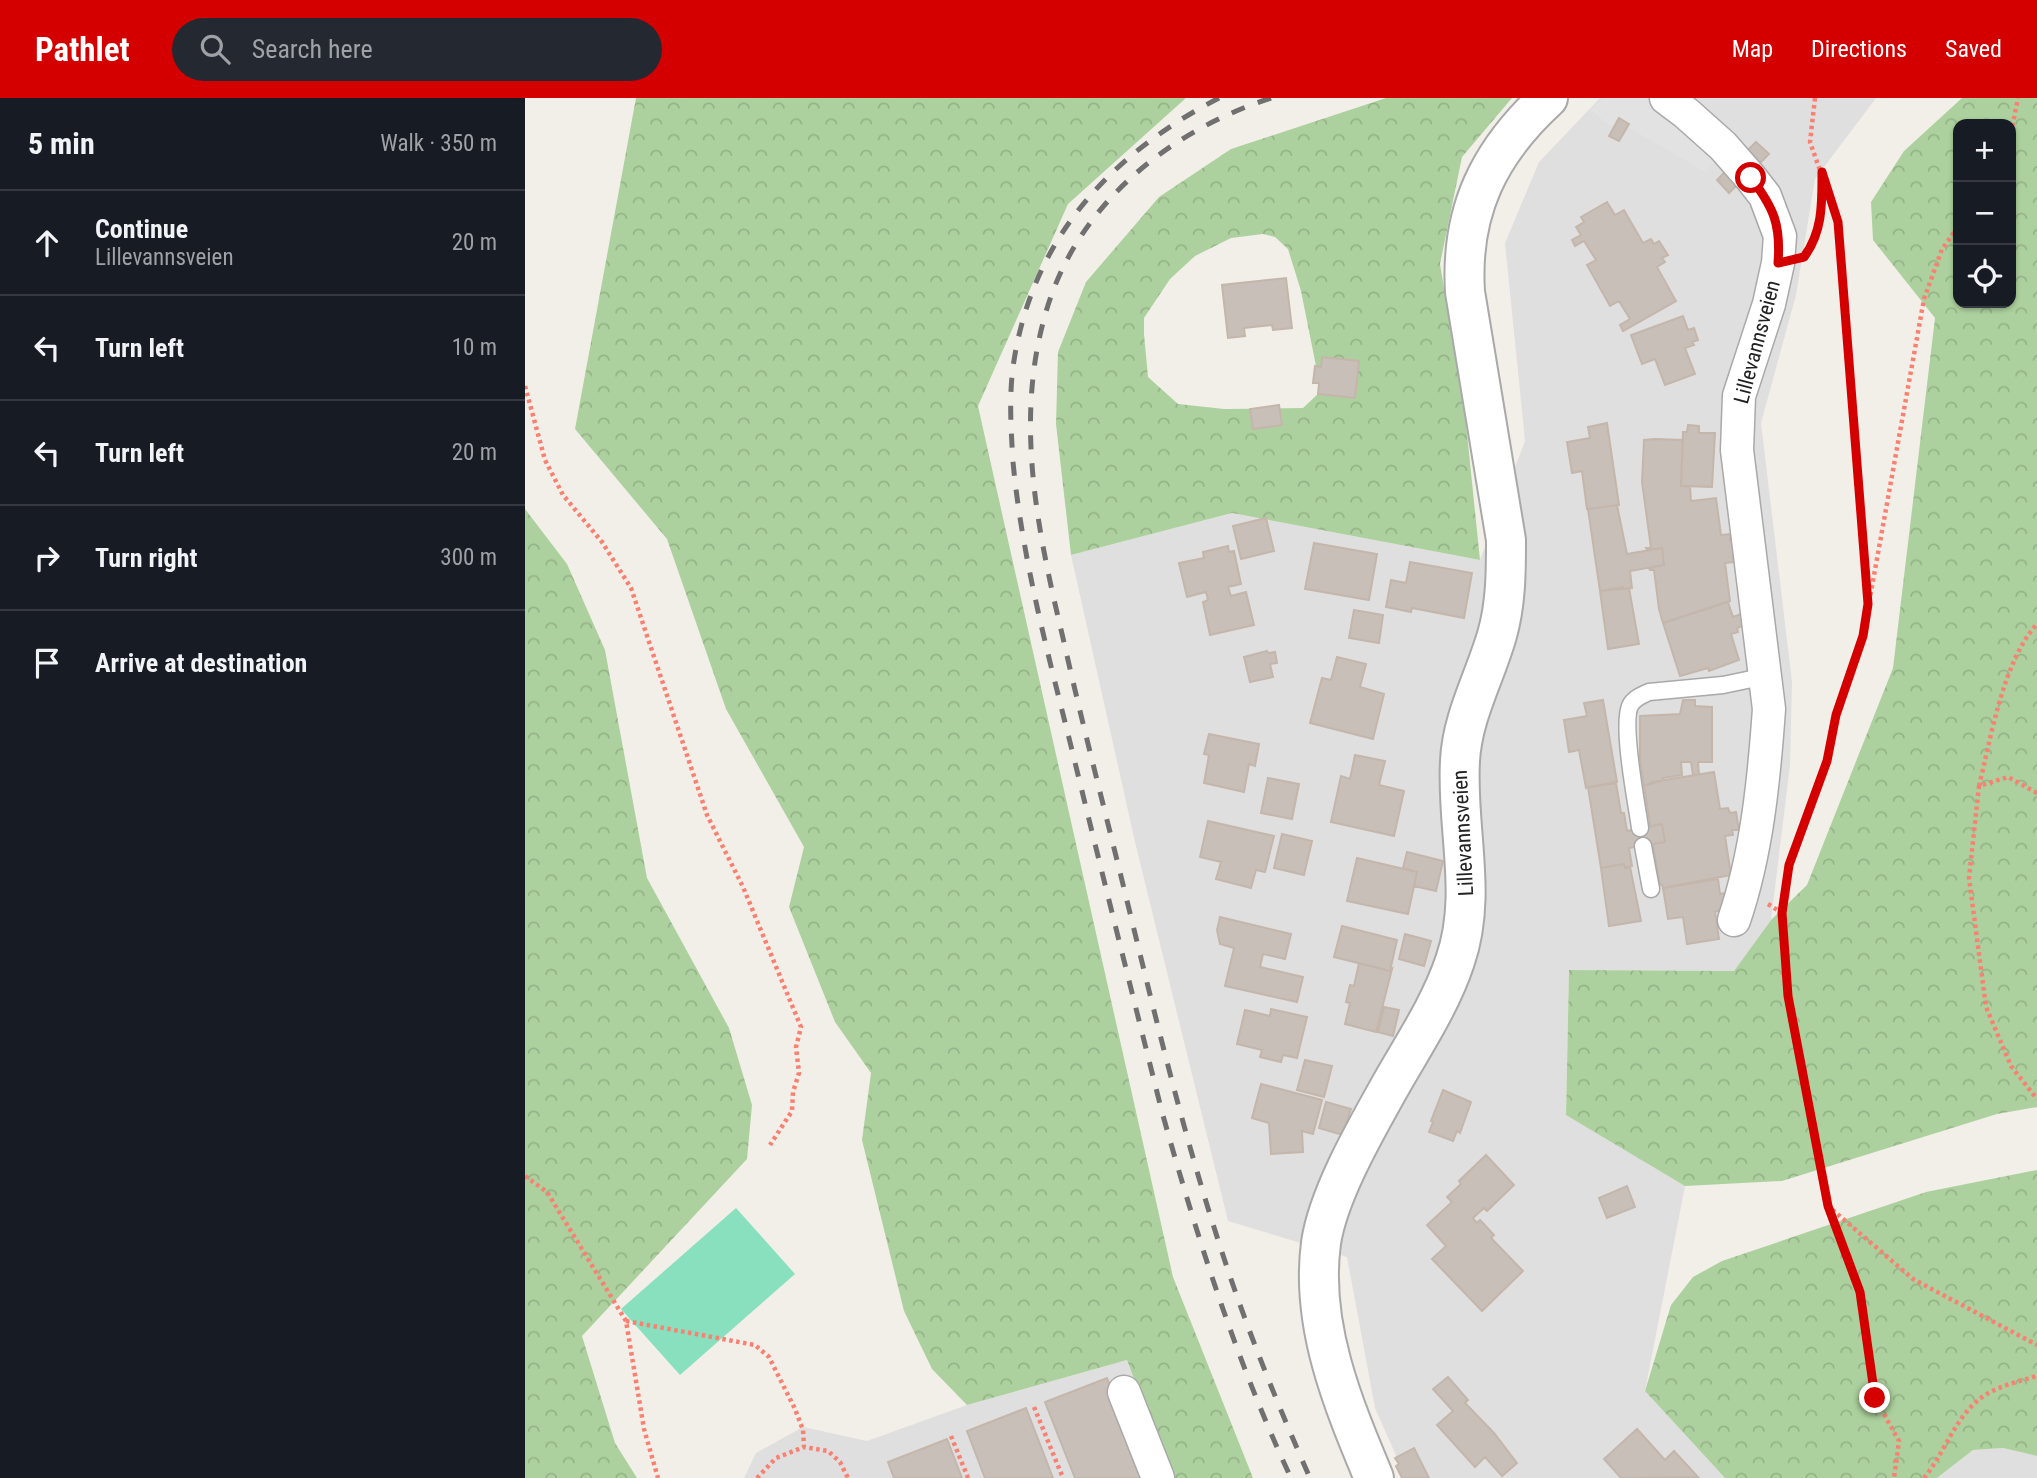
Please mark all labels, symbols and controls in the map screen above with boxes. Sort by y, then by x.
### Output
search box [172,18,662,81]
text: Pathlet [35,30,130,69]
icon: search [196,30,234,68]
text: Search here [252,34,373,64]
text: Map [1732,35,1773,63]
text: Directions [1811,35,1907,63]
text: Saved [1945,35,2002,63]
map controls [1953,119,2016,308]
button: + [1953,119,2016,182]
text: 5 min [28,126,95,161]
text: Walk · 350 m [380,130,497,157]
route start [1735,162,1766,193]
button: − [1953,182,2016,245]
text: Continue [95,214,188,244]
icon: ahead [28,224,66,262]
text: 20 m [452,229,497,256]
text: Lillevannsveien [95,244,234,271]
button: locate [1953,245,2016,308]
street label: Lillevannsveien [1729,278,1785,406]
icon: left [28,329,66,367]
text: Turn left [95,333,184,363]
text: 10 m [452,334,497,361]
icon: left [28,434,66,472]
text: Turn left [95,438,184,468]
text: 20 m [452,439,497,466]
icon: right [28,539,66,577]
text: Turn right [95,543,197,573]
text: 300 m [440,544,497,571]
icon: arrive [28,644,66,682]
text: Arrive at destination [95,648,307,678]
street label: Lillevannsveien [1448,769,1478,897]
route end [1859,1382,1890,1413]

